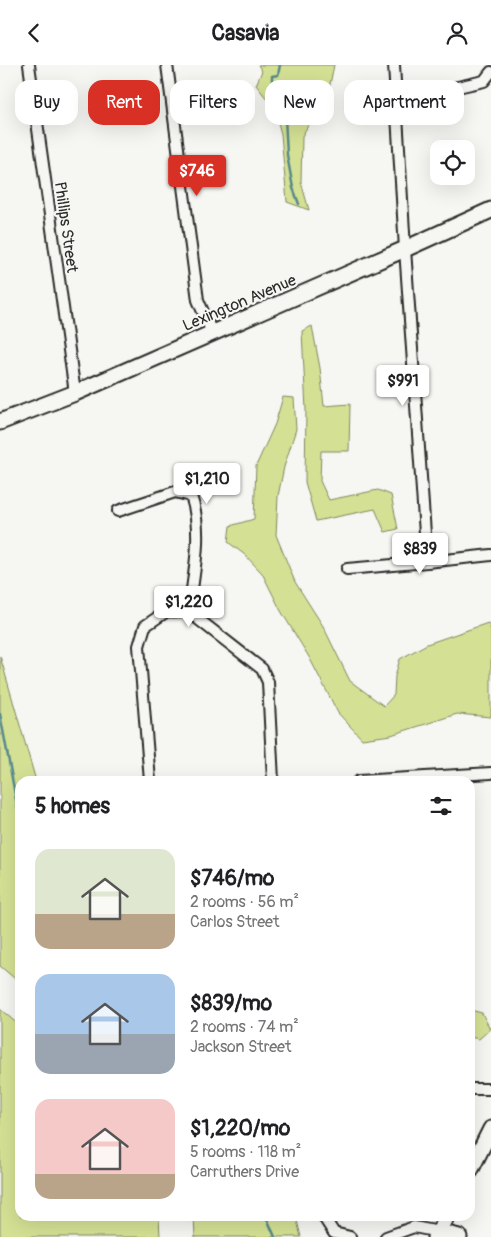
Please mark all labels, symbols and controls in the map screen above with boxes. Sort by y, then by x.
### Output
icon: back [20,19,48,47]
text: Casavia [212,19,279,47]
icon: person [443,19,471,47]
chip: Buy [15,80,78,125]
chip: Rent [88,80,160,125]
chip: Filters [170,80,255,125]
chip: New [265,80,334,125]
chip: Apartment [344,80,464,125]
map controls [430,140,475,185]
button: locate [430,140,475,185]
pin: $746 [167,155,227,197]
text: $746 [179,161,215,181]
street label: Phillips Street [50,180,82,274]
street label: Lexington Avenue [180,270,299,336]
pin: $991 [373,365,433,407]
text: $991 [387,371,419,391]
pin: $1,210 [166,463,248,505]
text: $1,210 [184,469,230,489]
pin: $839 [390,533,450,575]
text: $839 [403,539,437,559]
pin: $1,220 [148,585,230,628]
text: $1,220 [165,592,213,612]
icon: filters [427,792,455,820]
text: 5 homes [35,793,110,820]
text: $746/mo [190,865,274,892]
icon: home [75,869,135,929]
text: 2 rooms · 56 m² [190,892,299,912]
text: Carlos Street [190,912,279,932]
text: $839/mo [190,990,272,1017]
icon: home [75,994,135,1054]
text: 2 rooms · 74 m² [190,1017,299,1037]
text: Jackson Street [190,1037,291,1057]
text: $1,220/mo [190,1115,290,1142]
icon: home [75,1119,135,1179]
text: 5 rooms · 118 m² [190,1142,301,1162]
text: Carruthers Drive [190,1162,299,1182]

